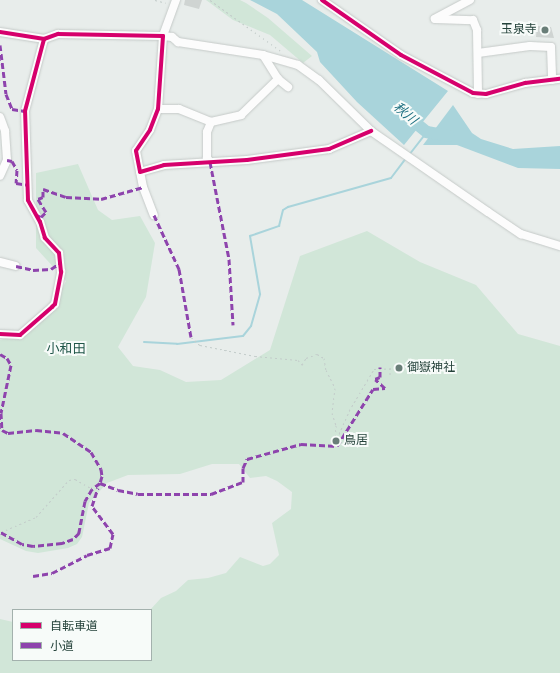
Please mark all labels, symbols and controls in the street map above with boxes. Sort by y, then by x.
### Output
place label: 玉泉寺 [501,23,537,37]
marker: 玉泉寺 [540,25,550,35]
water label: 秋川 [390,100,420,128]
district label: 小和田 [47,341,85,357]
place label: 御嶽神社 [407,361,455,375]
marker: 御嶽神社 [394,363,404,373]
place label: 鳥居 [344,434,368,448]
marker: 鳥居 [331,436,341,446]
legend [12,609,152,661]
text: 自転車道 [50,618,98,634]
text: 小道 [50,638,74,654]

